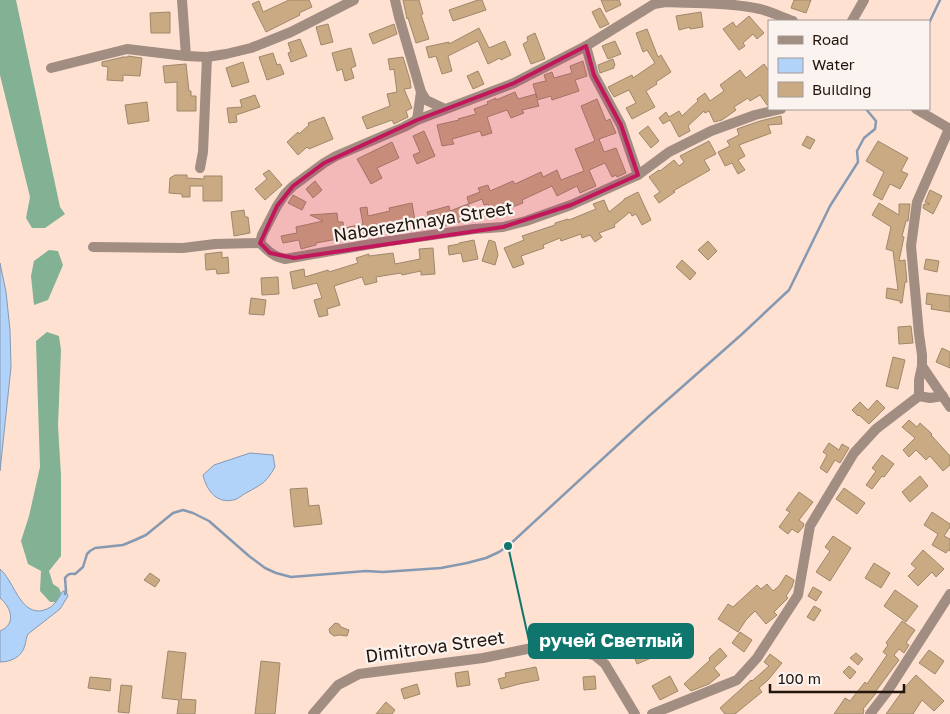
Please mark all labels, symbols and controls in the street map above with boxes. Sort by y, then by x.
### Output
legend [768,20,930,110]
text: Road [812,30,849,48]
text: Water [812,55,855,73]
text: Building [812,80,872,98]
street label: Naberezhnaya Street [332,196,514,246]
callout: ручей Светлый [529,624,693,658]
street label: Dimitrova Street [364,625,506,667]
text: ручей Светлый [539,628,683,651]
scale bar [770,662,904,694]
text: 100 m [778,669,821,687]

